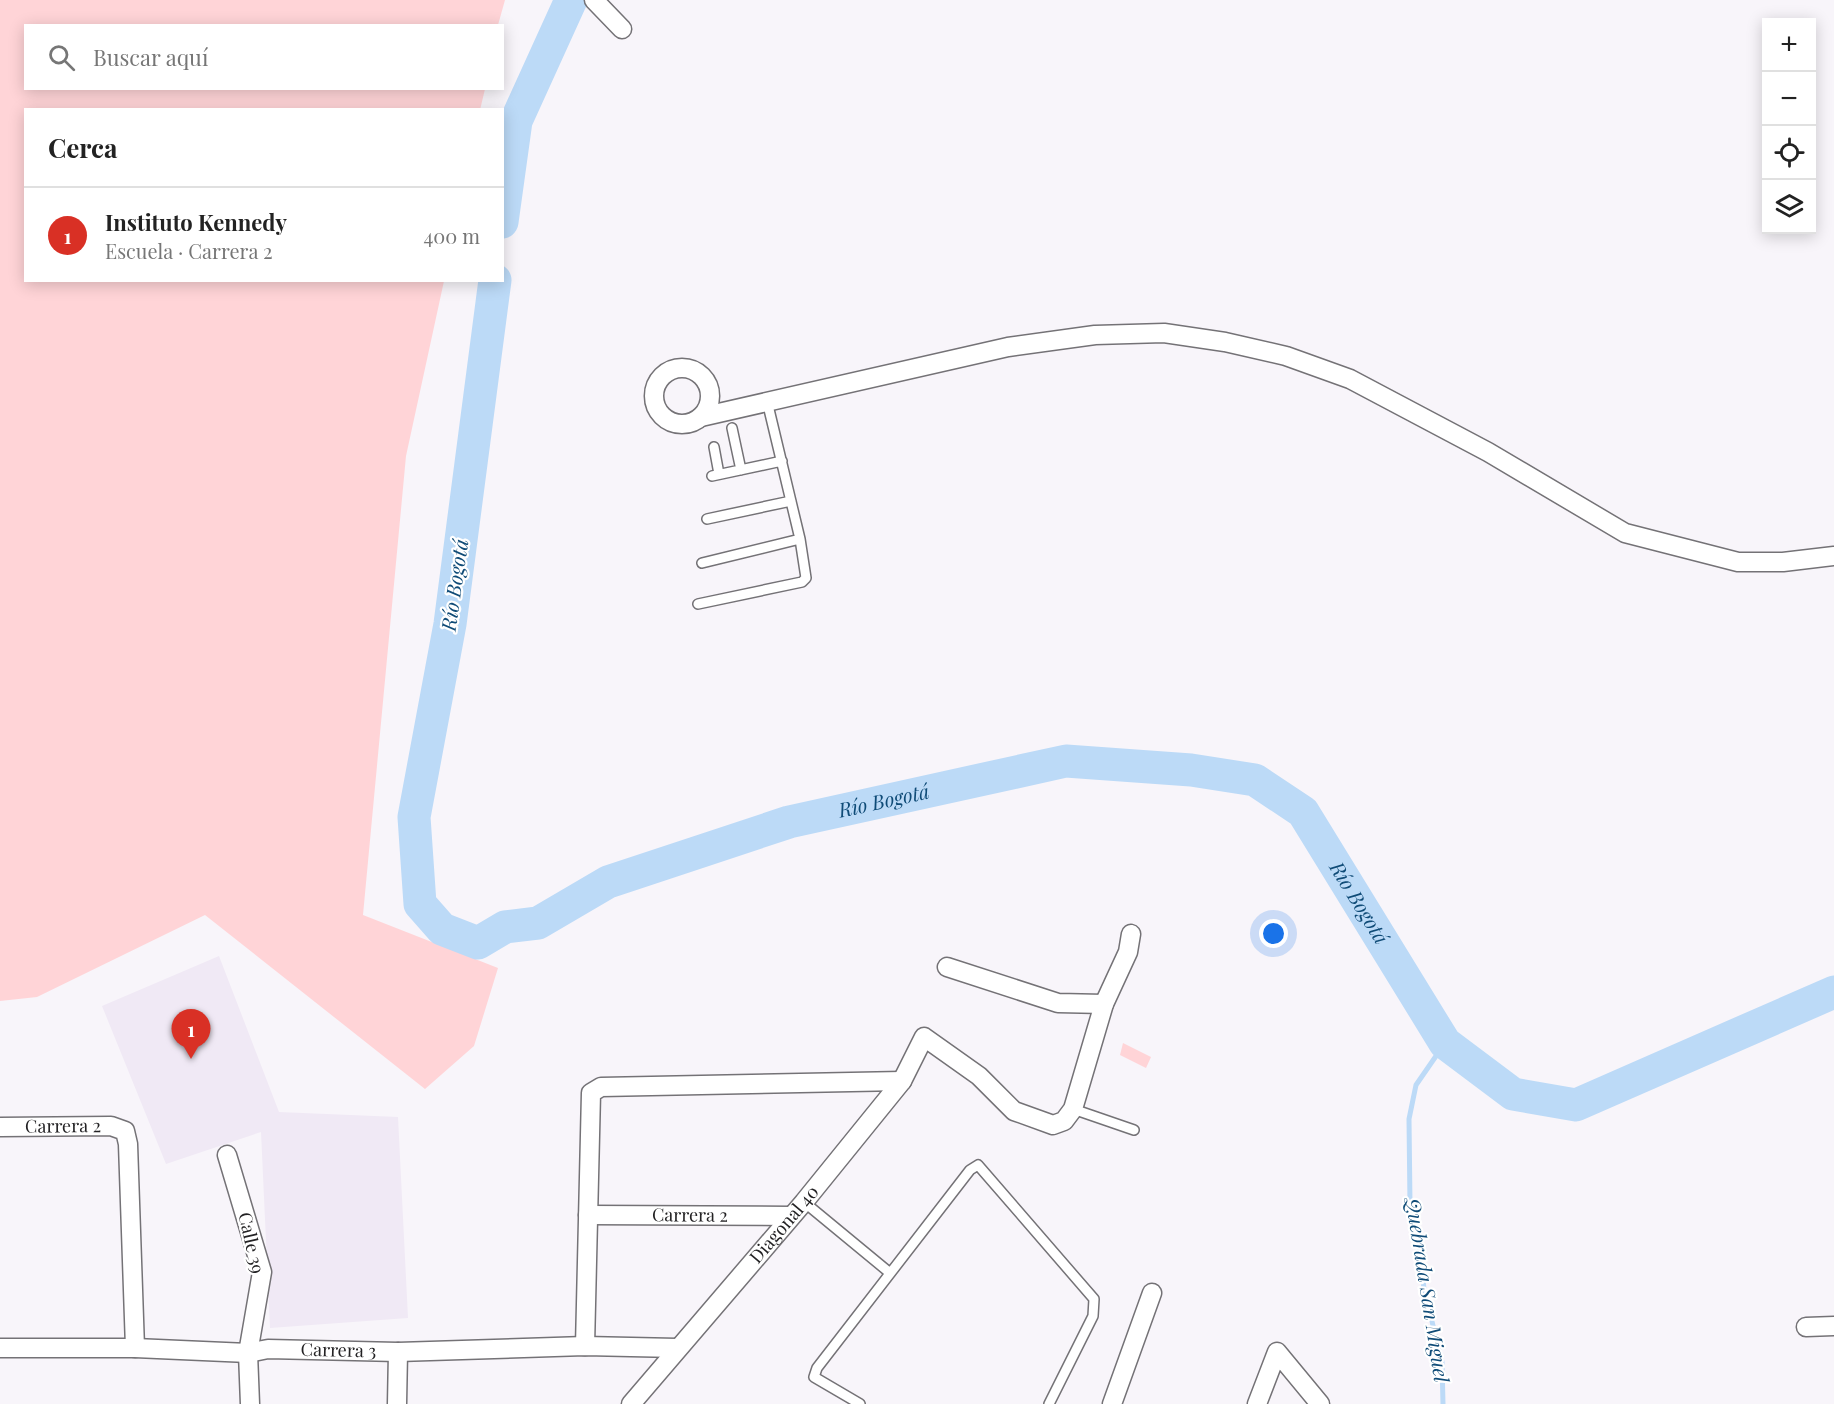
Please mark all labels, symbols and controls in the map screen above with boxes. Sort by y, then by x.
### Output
map controls [1762,18,1816,234]
button: + [1762,18,1816,72]
search box [24,24,504,90]
icon: search [45,41,78,74]
text: Buscar aquí [93,42,208,72]
button: − [1762,72,1816,126]
button: locate [1762,126,1816,180]
text: Cerca [48,130,117,165]
button: layers [1762,180,1816,234]
text: Instituto Kennedy [105,207,287,237]
text: 1 [64,222,71,249]
text: 400 m [423,222,480,249]
text: Escuela · Carrera 2 [105,237,273,264]
water label: Río Bogotá [434,537,473,633]
water label: Río Bogotá [835,776,932,823]
water label: Río Bogotá [1324,855,1396,949]
your location [1259,919,1288,948]
pin: 1 [172,1010,210,1059]
street label: Carrera 2 [25,1113,101,1138]
street label: Diagonal 40 [744,1180,824,1268]
water label: Quebrada San Miguel [1400,1195,1457,1385]
street label: Carrera 2 [652,1202,728,1227]
street label: Calle 39 [233,1210,271,1276]
street label: Carrera 3 [300,1337,377,1362]

